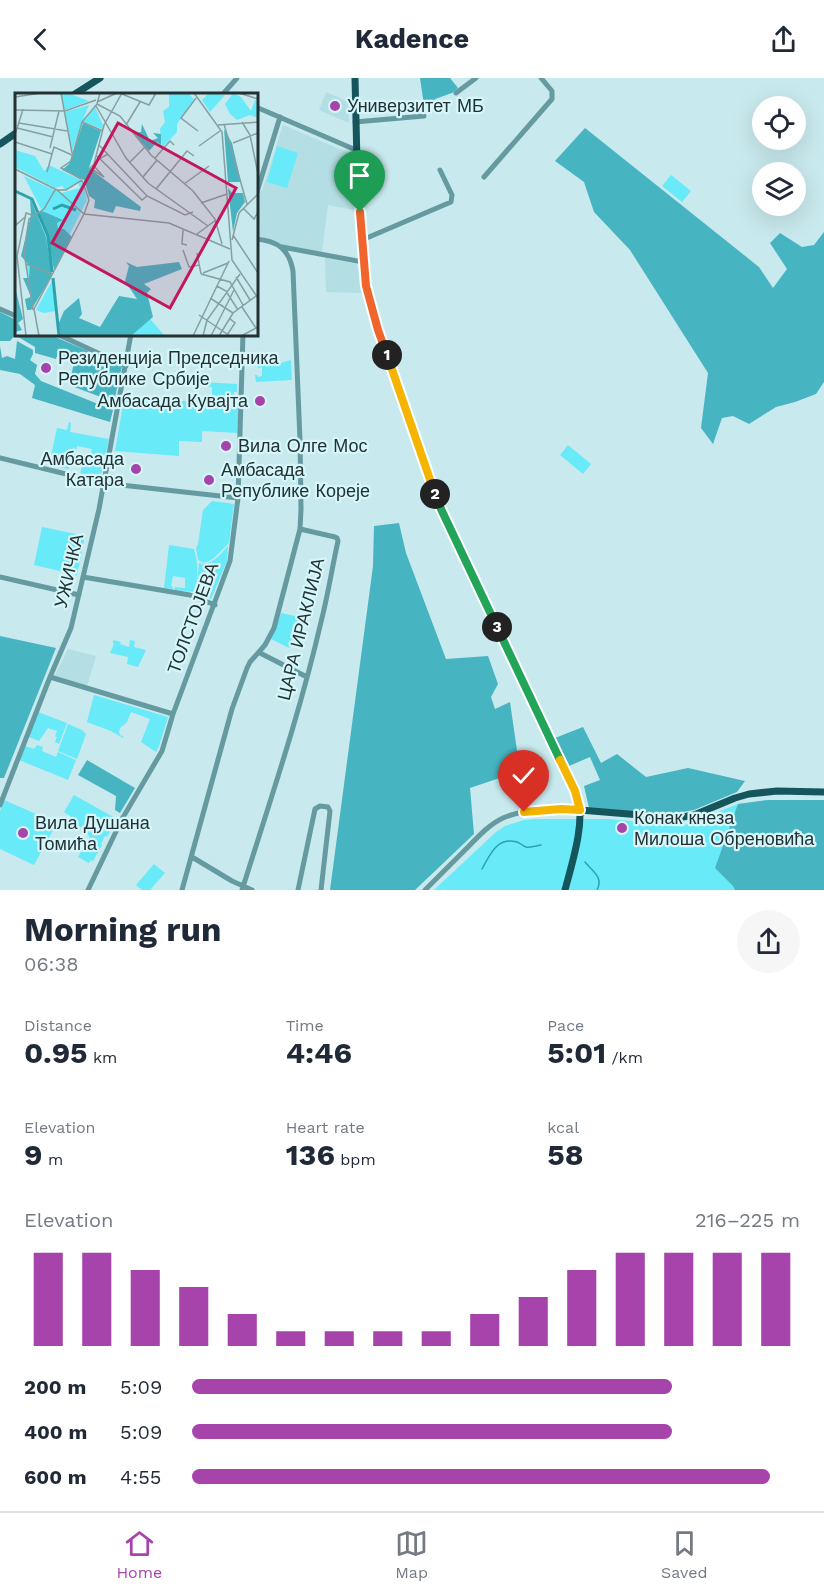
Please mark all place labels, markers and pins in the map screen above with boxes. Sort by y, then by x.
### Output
place label: Универзитет МБ [347,95,484,116]
marker: Универзитет МБ [328,99,342,113]
pin [334,150,385,212]
pin: 1 [372,340,402,370]
place label: Резиденција Председника Републике Србије [58,347,280,389]
marker: Резиденција Председника Републике Србије [39,361,53,375]
place label: Амбасада Кувајта [97,390,249,411]
marker: Амбасада Кувајта [253,394,267,408]
place label: Вила Олге Мос [238,435,368,456]
marker: Вила Олге Мос [219,439,233,453]
place label: Амбасада Катара [40,448,125,490]
place label: Амбасада Републике Кореје [221,459,370,501]
marker: Амбасада Катара [129,462,143,476]
marker: Амбасада Републике Кореје [202,473,216,487]
pin: 2 [420,479,450,509]
pin: 3 [482,612,512,642]
pin [498,750,549,812]
place label: Конак кнеза Милоша Обреновића [634,807,815,849]
place label: Вила Душана Томића [35,812,151,854]
marker: Конак кнеза Милоша Обреновића [615,821,629,835]
marker: Вила Душана Томића [16,826,30,840]

